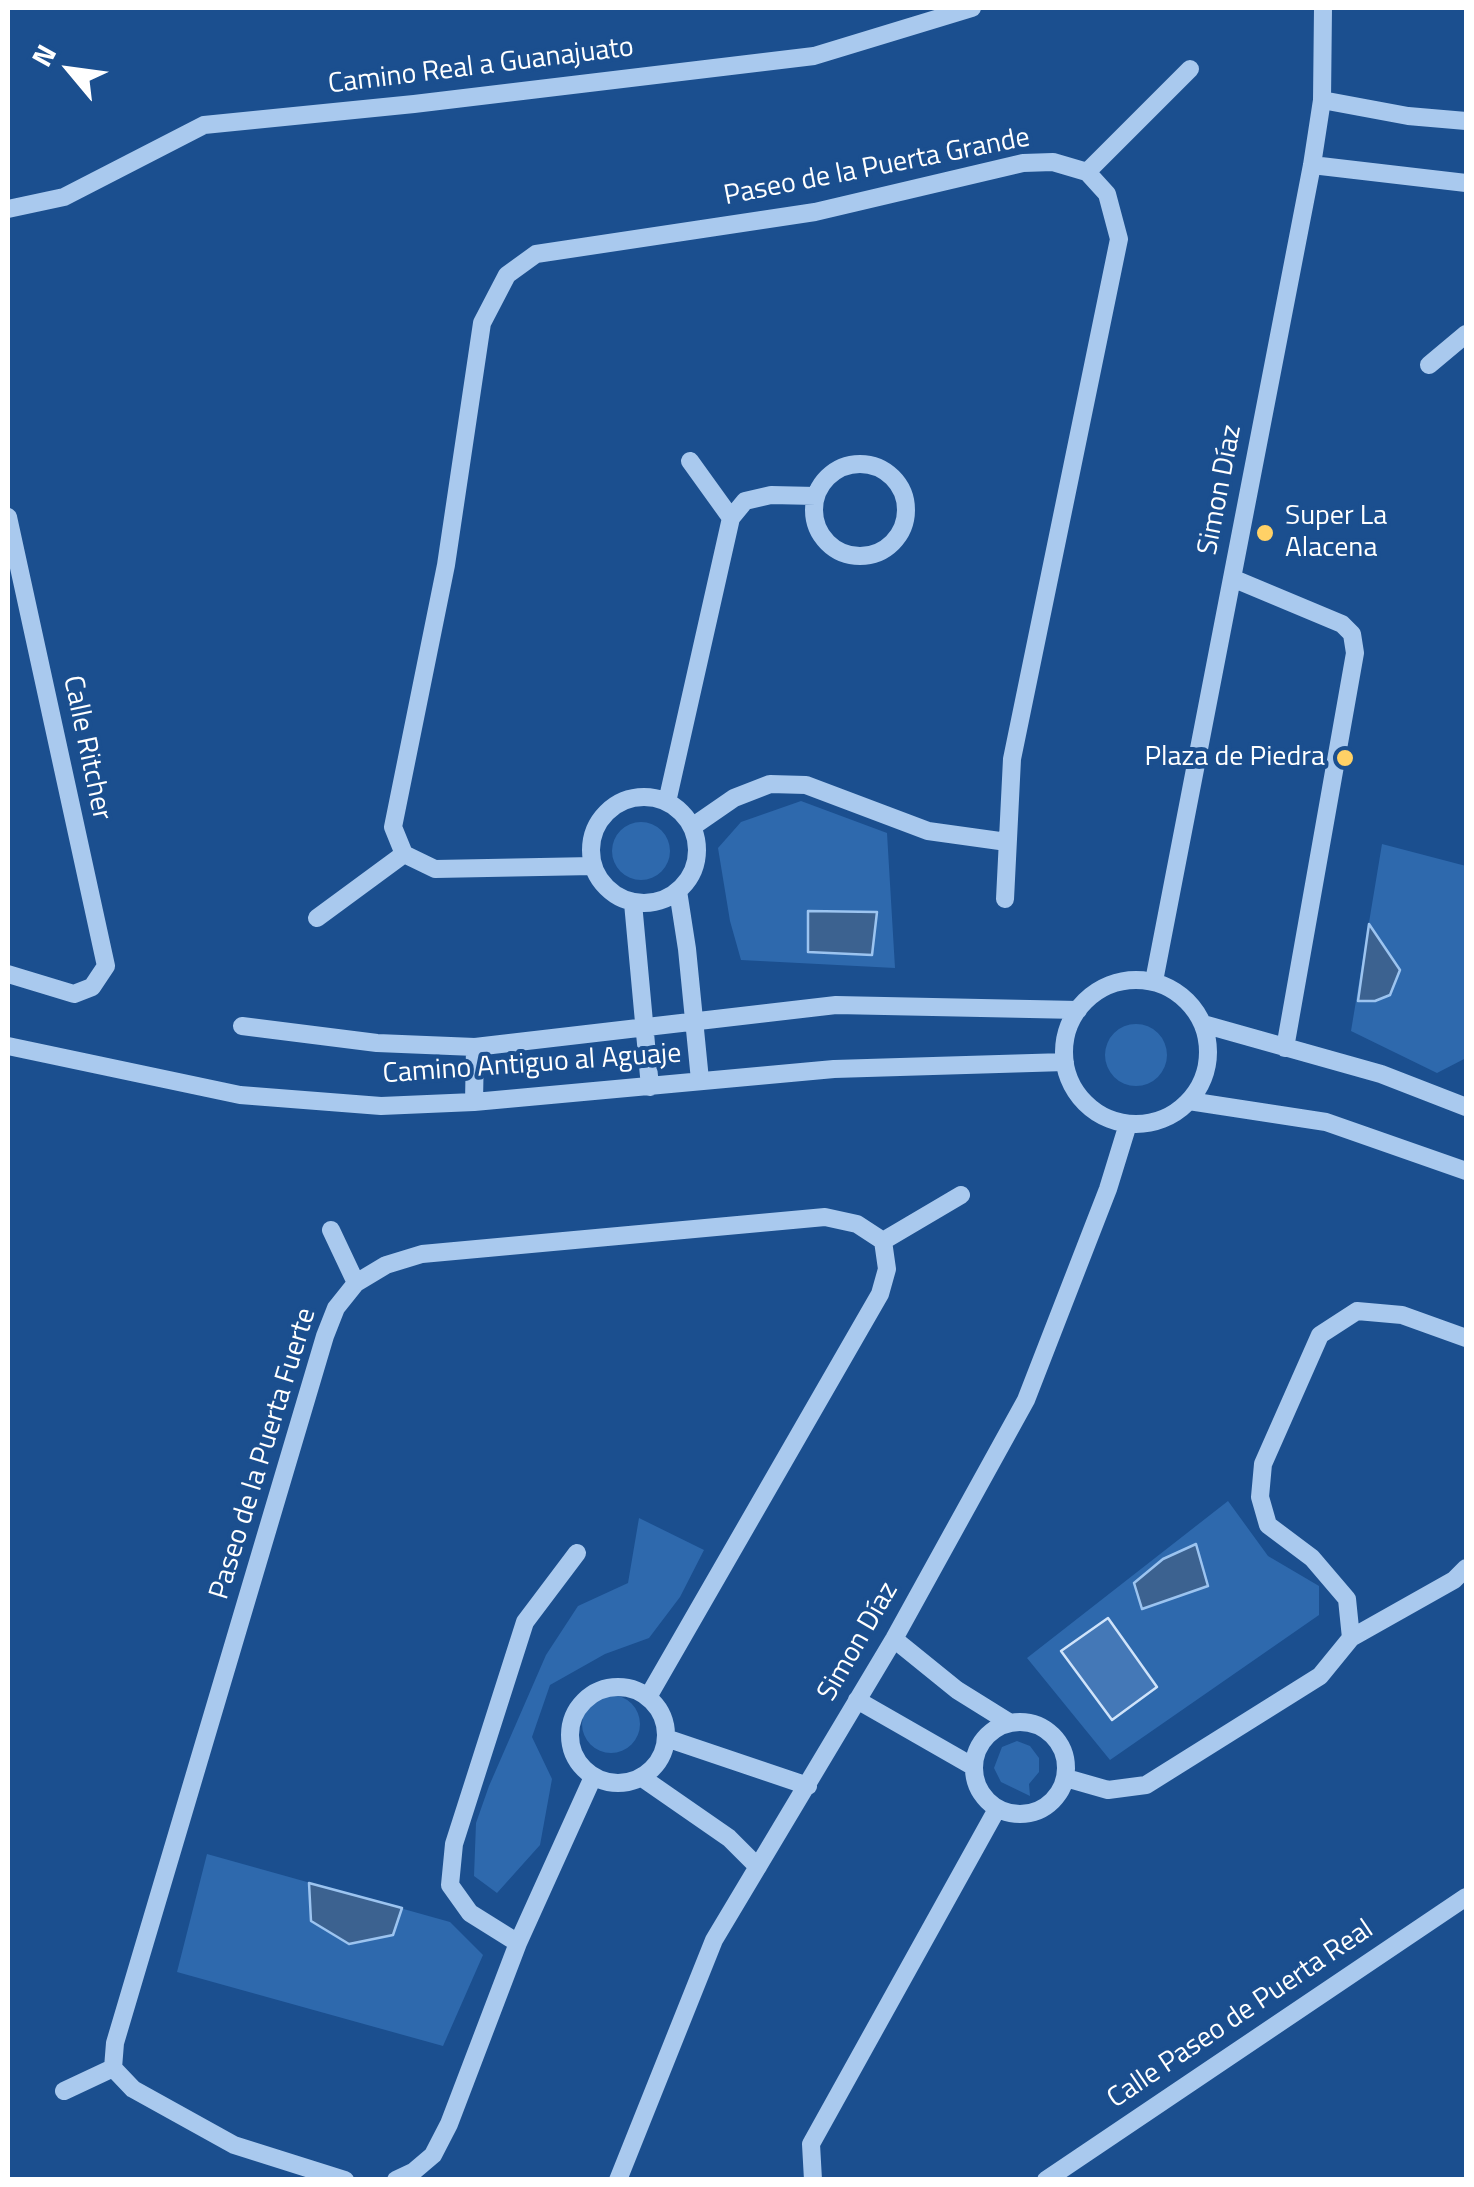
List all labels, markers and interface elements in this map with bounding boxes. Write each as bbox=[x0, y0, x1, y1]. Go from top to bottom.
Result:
north arrow bbox=[20, 20, 120, 120]
street label: Camino Real a Guanajuato bbox=[326, 32, 636, 102]
text: N bbox=[20, 36, 67, 74]
street label: Paseo de la Puerta Grande bbox=[721, 122, 1033, 214]
street label: Simon Díaz bbox=[1192, 422, 1250, 558]
place label: Super La Alacena bbox=[1285, 500, 1387, 566]
marker: Super La Alacena bbox=[1254, 522, 1276, 544]
street label: Calle Ritcher bbox=[54, 673, 118, 823]
place label: Plaza de Piedra bbox=[1144, 741, 1325, 775]
marker: Plaza de Piedra bbox=[1334, 747, 1356, 769]
street label: Camino Antiguo al Aguaje bbox=[382, 1038, 682, 1092]
street label: Paseo de la Puerta Fuerte bbox=[204, 1304, 324, 1604]
street label: Simon Díaz bbox=[812, 1577, 906, 1707]
street label: Calle Paseo de Puerta Real bbox=[1102, 1914, 1380, 2116]

